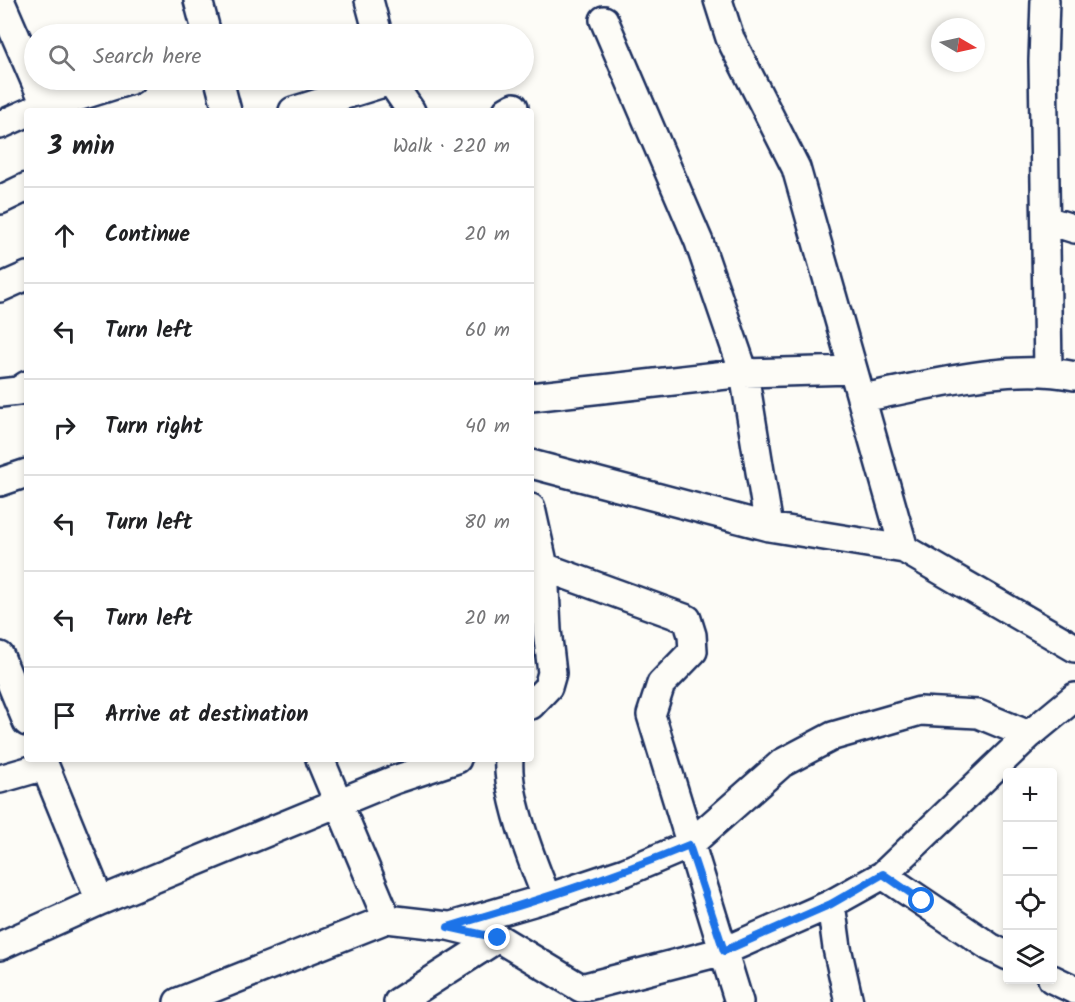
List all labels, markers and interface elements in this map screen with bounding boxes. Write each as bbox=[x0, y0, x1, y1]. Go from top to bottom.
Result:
north arrow bbox=[931, 18, 985, 72]
search box bbox=[24, 24, 534, 90]
text: Search here bbox=[93, 40, 201, 75]
icon: search bbox=[45, 41, 78, 74]
text: 3 min bbox=[48, 126, 115, 168]
text: Walk · 220 m bbox=[393, 131, 510, 163]
text: Continue bbox=[105, 218, 190, 253]
icon: ahead bbox=[48, 219, 81, 252]
text: 20 m bbox=[464, 219, 510, 251]
text: Turn left bbox=[105, 314, 192, 349]
icon: left bbox=[48, 315, 81, 348]
text: 60 m bbox=[465, 315, 510, 347]
text: Turn right bbox=[105, 410, 203, 445]
icon: right bbox=[48, 411, 81, 444]
text: 40 m bbox=[465, 411, 510, 443]
text: Turn left bbox=[105, 506, 192, 541]
icon: left bbox=[48, 507, 81, 540]
text: 80 m bbox=[464, 507, 510, 539]
text: Turn left bbox=[105, 602, 192, 637]
icon: left bbox=[48, 603, 81, 636]
text: 20 m bbox=[464, 603, 510, 635]
text: Arrive at destination bbox=[105, 698, 308, 733]
icon: arrive bbox=[48, 699, 81, 732]
map controls bbox=[1003, 768, 1057, 984]
button: + bbox=[1003, 768, 1057, 822]
button: − bbox=[1003, 822, 1057, 876]
button: locate bbox=[1003, 876, 1057, 930]
route start bbox=[908, 887, 934, 913]
route end bbox=[484, 924, 510, 950]
button: layers bbox=[1003, 930, 1057, 984]

